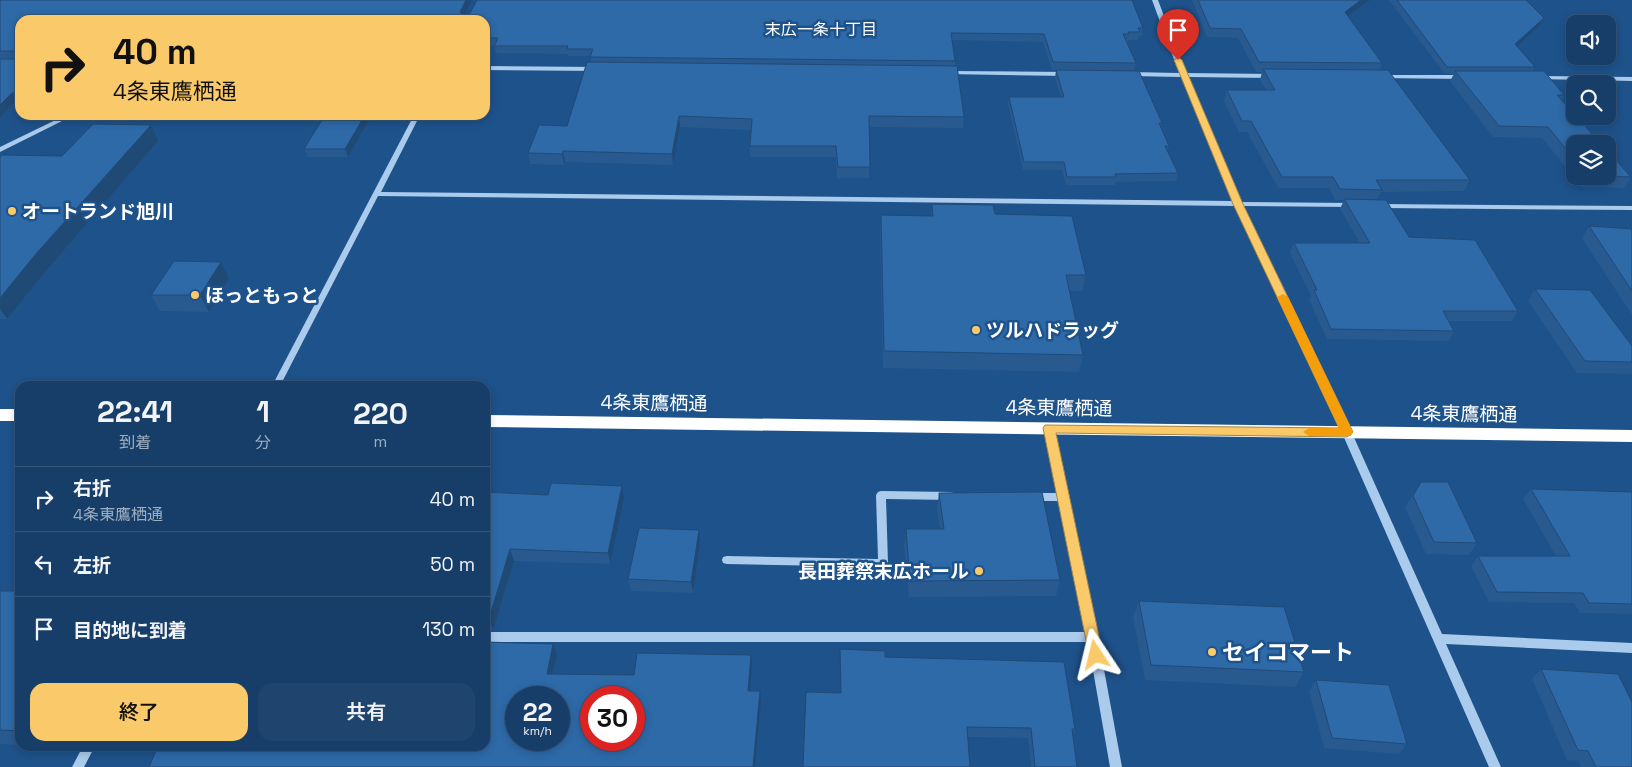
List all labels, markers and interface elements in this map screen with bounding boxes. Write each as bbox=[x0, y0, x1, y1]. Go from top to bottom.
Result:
pin bbox=[1157, 9, 1199, 60]
map controls bbox=[1566, 15, 1616, 185]
button: sound bbox=[1566, 15, 1616, 65]
icon: arrive bbox=[1164, 16, 1192, 44]
district label: 末広一条十丁目 bbox=[765, 19, 877, 40]
text: 40 m bbox=[113, 30, 197, 74]
icon: right bbox=[30, 35, 95, 100]
button: search bbox=[1566, 75, 1616, 125]
text: 4条東鷹栖通 bbox=[113, 77, 237, 105]
button: layers bbox=[1566, 135, 1616, 185]
place label: オートランド旭川 bbox=[22, 199, 174, 224]
marker: オートランド旭川 bbox=[6, 205, 18, 217]
place label: ほっともっと bbox=[205, 283, 319, 308]
marker: ほっともっと bbox=[189, 289, 201, 301]
place label: ツルハドラッグ bbox=[986, 318, 1119, 343]
marker: ツルハドラッグ bbox=[970, 324, 982, 336]
street label: 4条東鷹栖通 bbox=[600, 390, 708, 416]
text: 22:41 bbox=[97, 392, 173, 431]
text: 1 bbox=[256, 392, 270, 431]
text: 220 bbox=[353, 394, 408, 433]
street label: 4条東鷹栖通 bbox=[1005, 395, 1113, 421]
street label: 4条東鷹栖通 bbox=[1410, 401, 1518, 427]
text: m bbox=[374, 431, 387, 452]
text: 到着 bbox=[119, 432, 151, 453]
text: 分 bbox=[255, 432, 271, 453]
text: 右折 bbox=[73, 476, 111, 501]
icon: right bbox=[30, 485, 58, 513]
text: 40 m bbox=[430, 487, 475, 512]
text: 4条東鷹栖通 bbox=[73, 504, 163, 525]
icon: left bbox=[30, 550, 58, 578]
text: 50 m bbox=[430, 552, 475, 577]
text: 左折 bbox=[73, 553, 111, 578]
place label: 長田葬祭末広ホール bbox=[798, 559, 969, 584]
marker: 長田葬祭末広ホール bbox=[973, 565, 985, 577]
icon: arrive bbox=[30, 615, 58, 643]
text: 130 m bbox=[422, 617, 475, 642]
text: 目的地に到着 bbox=[73, 618, 187, 643]
position arrow bbox=[1069, 628, 1121, 680]
place label: セイコマート bbox=[1222, 638, 1354, 666]
marker: セイコマート bbox=[1206, 646, 1218, 658]
button: 終了 bbox=[30, 683, 248, 741]
button: 共有 bbox=[258, 683, 475, 741]
speed limit sign: 30 bbox=[580, 686, 645, 751]
text: 22 bbox=[523, 696, 552, 728]
text: km/h bbox=[523, 723, 552, 739]

